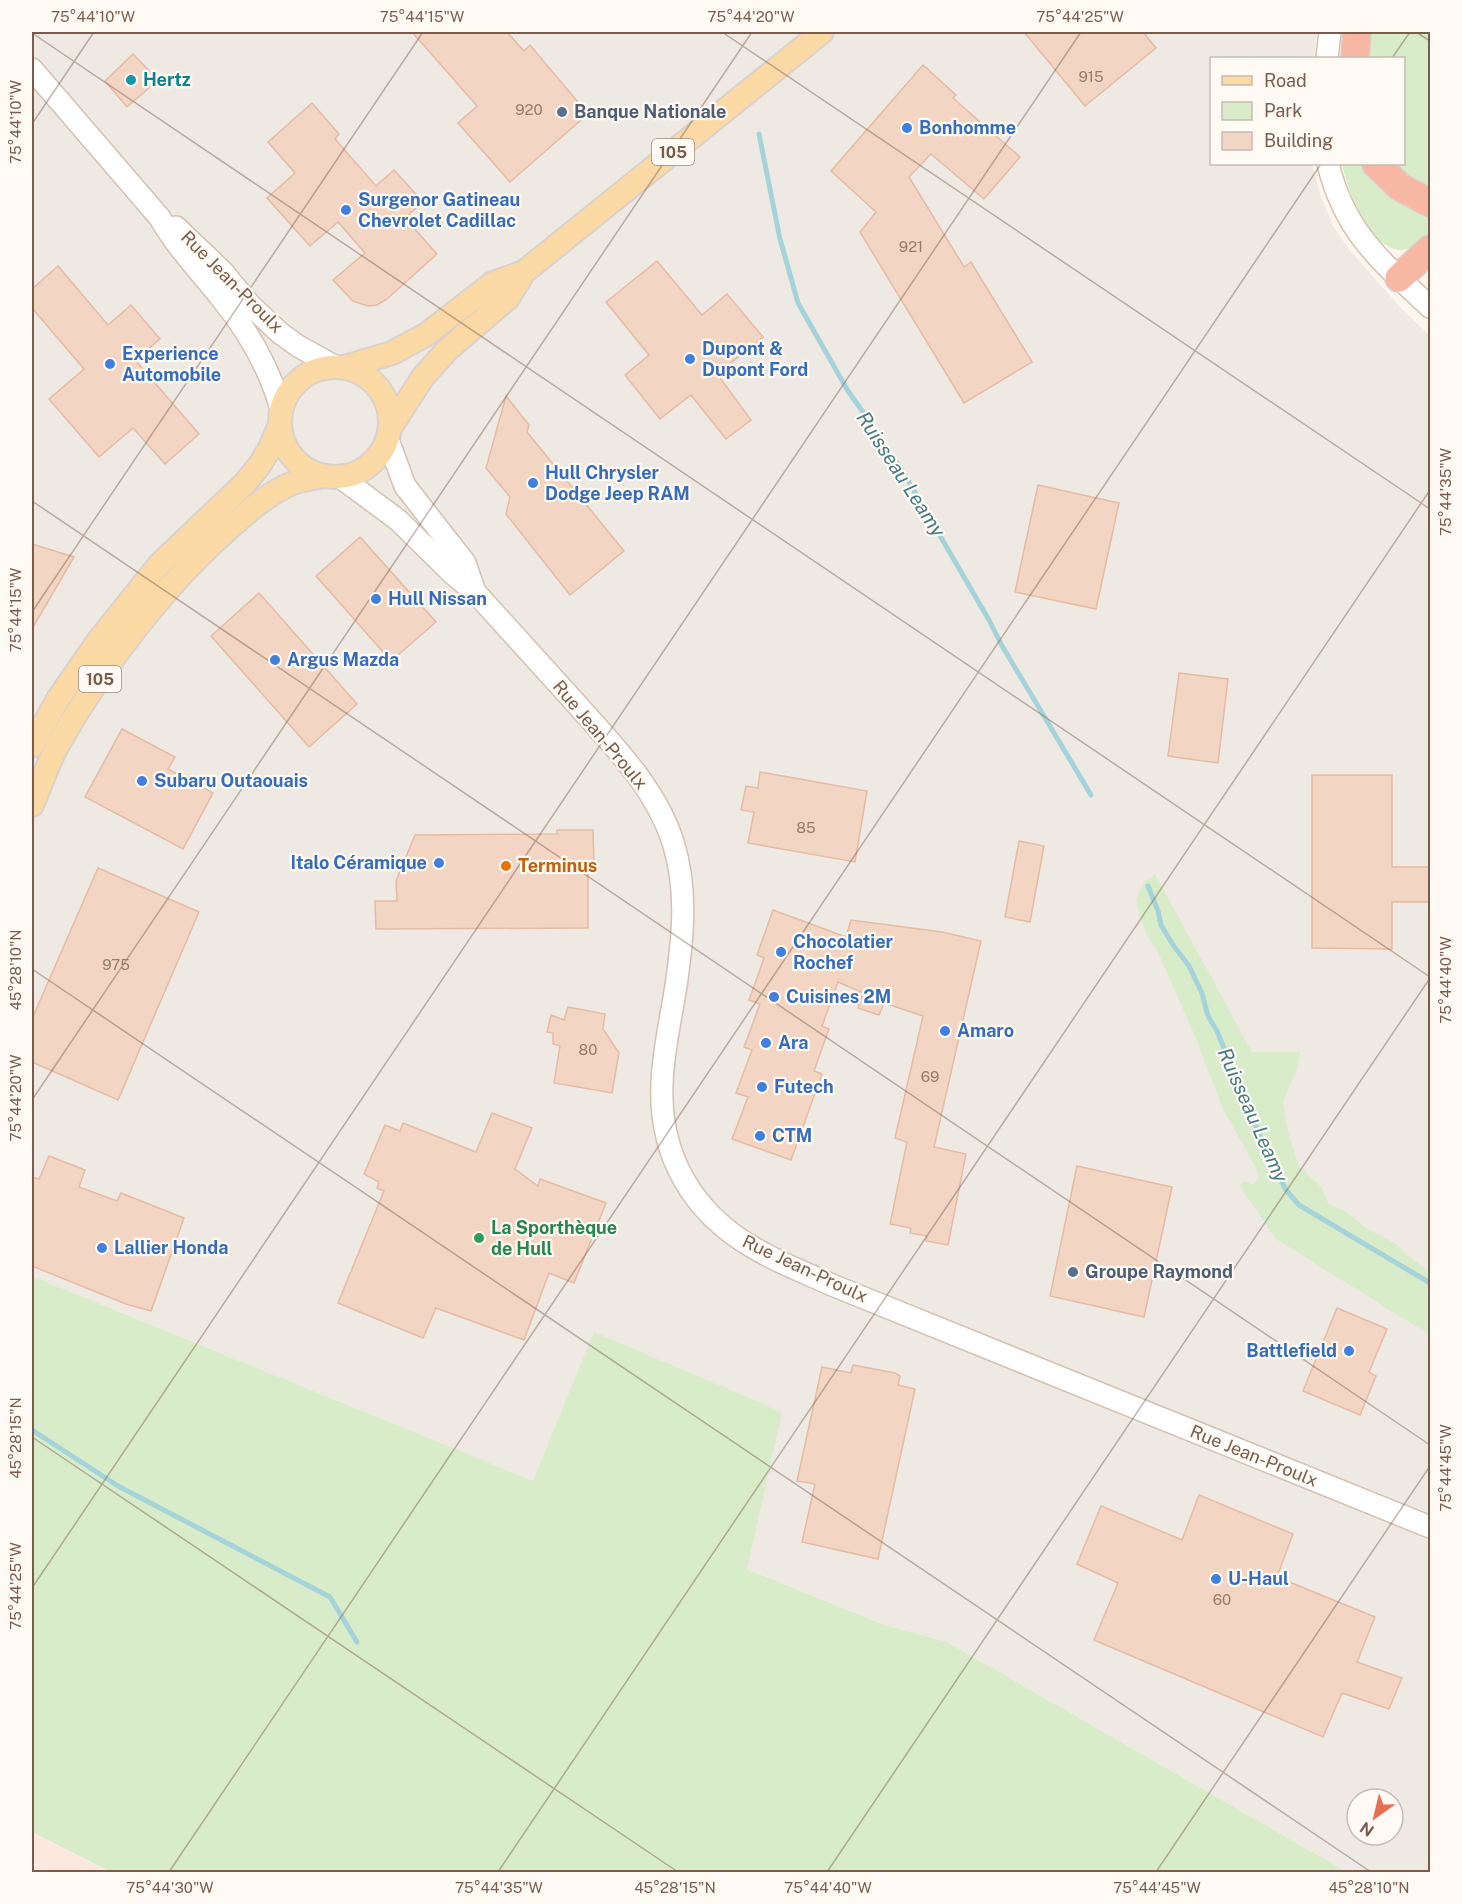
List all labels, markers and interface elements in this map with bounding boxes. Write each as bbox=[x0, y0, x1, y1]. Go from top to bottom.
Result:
text: 75°44'10"W bbox=[51, 8, 135, 25]
text: 75°44'15"W bbox=[380, 8, 464, 25]
text: 75°44'20"W bbox=[708, 8, 794, 25]
text: 75°44'25"W bbox=[1036, 8, 1124, 25]
legend bbox=[1210, 57, 1405, 165]
house number: 915 bbox=[1078, 68, 1104, 85]
place label: Hertz bbox=[143, 69, 191, 90]
text: Road bbox=[1264, 70, 1307, 91]
marker: Hertz bbox=[124, 73, 138, 87]
text: 75°44'10"W bbox=[7, 80, 24, 164]
text: Park bbox=[1264, 100, 1302, 121]
house number: 920 bbox=[515, 101, 543, 118]
place label: Banque Nationale bbox=[574, 101, 726, 122]
marker: Banque Nationale bbox=[555, 105, 569, 119]
place label: Bonhomme bbox=[919, 117, 1016, 138]
marker: Bonhomme bbox=[900, 121, 914, 135]
text: Building bbox=[1264, 130, 1333, 151]
road number: 105 bbox=[652, 139, 694, 165]
place label: Surgenor Gatineau Chevrolet Cadillac bbox=[358, 189, 520, 231]
marker: Surgenor Gatineau Chevrolet Cadillac bbox=[339, 203, 353, 217]
street label: Rue Jean-Proulx bbox=[177, 226, 288, 337]
house number: 921 bbox=[899, 238, 923, 255]
place label: Dupont & Dupont Ford bbox=[702, 338, 808, 380]
place label: Experience Automobile bbox=[122, 343, 221, 385]
marker: Dupont & Dupont Ford bbox=[683, 352, 697, 366]
marker: Experience Automobile bbox=[103, 357, 117, 371]
water label: Ruisseau Leamy bbox=[852, 407, 951, 542]
text: 75°44'35"W bbox=[1437, 448, 1454, 536]
place label: Hull Chrysler Dodge Jeep RAM bbox=[545, 462, 690, 504]
marker: Hull Chrysler Dodge Jeep RAM bbox=[526, 476, 540, 490]
text: 75°44'15"W bbox=[7, 568, 24, 652]
place label: Hull Nissan bbox=[388, 588, 487, 609]
marker: Hull Nissan bbox=[369, 592, 383, 606]
place label: Argus Mazda bbox=[287, 649, 399, 670]
marker: Argus Mazda bbox=[268, 653, 282, 667]
road number: 105 bbox=[79, 666, 121, 692]
street label: Rue Jean-Proulx bbox=[549, 676, 652, 793]
place label: Subaru Outaouais bbox=[154, 770, 308, 791]
marker: Subaru Outaouais bbox=[135, 774, 149, 788]
house number: 85 bbox=[796, 819, 816, 836]
place label: Italo Céramique bbox=[291, 852, 427, 873]
place label: Terminus bbox=[518, 855, 597, 876]
marker: Italo Céramique bbox=[432, 856, 446, 870]
marker: Terminus bbox=[499, 859, 513, 873]
text: 45°28'10"N bbox=[7, 929, 24, 1011]
place label: Chocolatier Rochef bbox=[793, 931, 894, 973]
text: 75°44'40"W bbox=[1437, 936, 1454, 1024]
marker: Chocolatier Rochef bbox=[774, 945, 788, 959]
house number: 975 bbox=[102, 956, 130, 973]
place label: Cuisines 2M bbox=[786, 986, 891, 1007]
marker: Cuisines 2M bbox=[767, 990, 781, 1004]
place label: Amaro bbox=[957, 1020, 1014, 1041]
marker: Amaro bbox=[938, 1024, 952, 1038]
place label: Ara bbox=[778, 1032, 809, 1053]
marker: Ara bbox=[759, 1036, 773, 1050]
house number: 80 bbox=[579, 1041, 597, 1058]
water label: Ruisseau Leamy bbox=[1213, 1044, 1294, 1187]
text: 75°44'20"W bbox=[7, 1055, 24, 1141]
house number: 69 bbox=[921, 1068, 939, 1085]
place label: Futech bbox=[774, 1076, 834, 1097]
marker: Futech bbox=[755, 1080, 769, 1094]
place label: CTM bbox=[772, 1125, 812, 1146]
marker: CTM bbox=[753, 1129, 767, 1143]
place label: La Sporthèque de Hull bbox=[491, 1217, 617, 1259]
street label: Rue Jean-Proulx bbox=[739, 1230, 871, 1307]
marker: La Sporthèque de Hull bbox=[472, 1231, 486, 1245]
place label: Lallier Honda bbox=[114, 1237, 228, 1258]
marker: Lallier Honda bbox=[95, 1241, 109, 1255]
place label: Groupe Raymond bbox=[1085, 1261, 1233, 1282]
marker: Groupe Raymond bbox=[1066, 1265, 1080, 1279]
place label: Battlefield bbox=[1246, 1340, 1337, 1361]
marker: Battlefield bbox=[1342, 1344, 1356, 1358]
text: 45°28'15"N bbox=[7, 1397, 24, 1479]
street label: Rue Jean-Proulx bbox=[1187, 1420, 1321, 1491]
text: 75°44'45"W bbox=[1437, 1424, 1454, 1512]
text: 75°44'25"W bbox=[7, 1542, 24, 1630]
place label: U-Haul bbox=[1228, 1568, 1289, 1589]
marker: U-Haul bbox=[1209, 1572, 1223, 1586]
house number: 60 bbox=[1213, 1591, 1231, 1608]
north arrow bbox=[1345, 1787, 1405, 1847]
text: N bbox=[1356, 1818, 1377, 1840]
text: 75°44'30"W bbox=[126, 1879, 214, 1896]
text: 75°44'35"W bbox=[455, 1879, 543, 1896]
text: 45°28'15"N bbox=[634, 1879, 716, 1896]
text: 75°44'40"W bbox=[784, 1879, 872, 1896]
text: 75°44'45"W bbox=[1113, 1879, 1201, 1896]
text: 45°28'10"N bbox=[1328, 1879, 1410, 1896]

